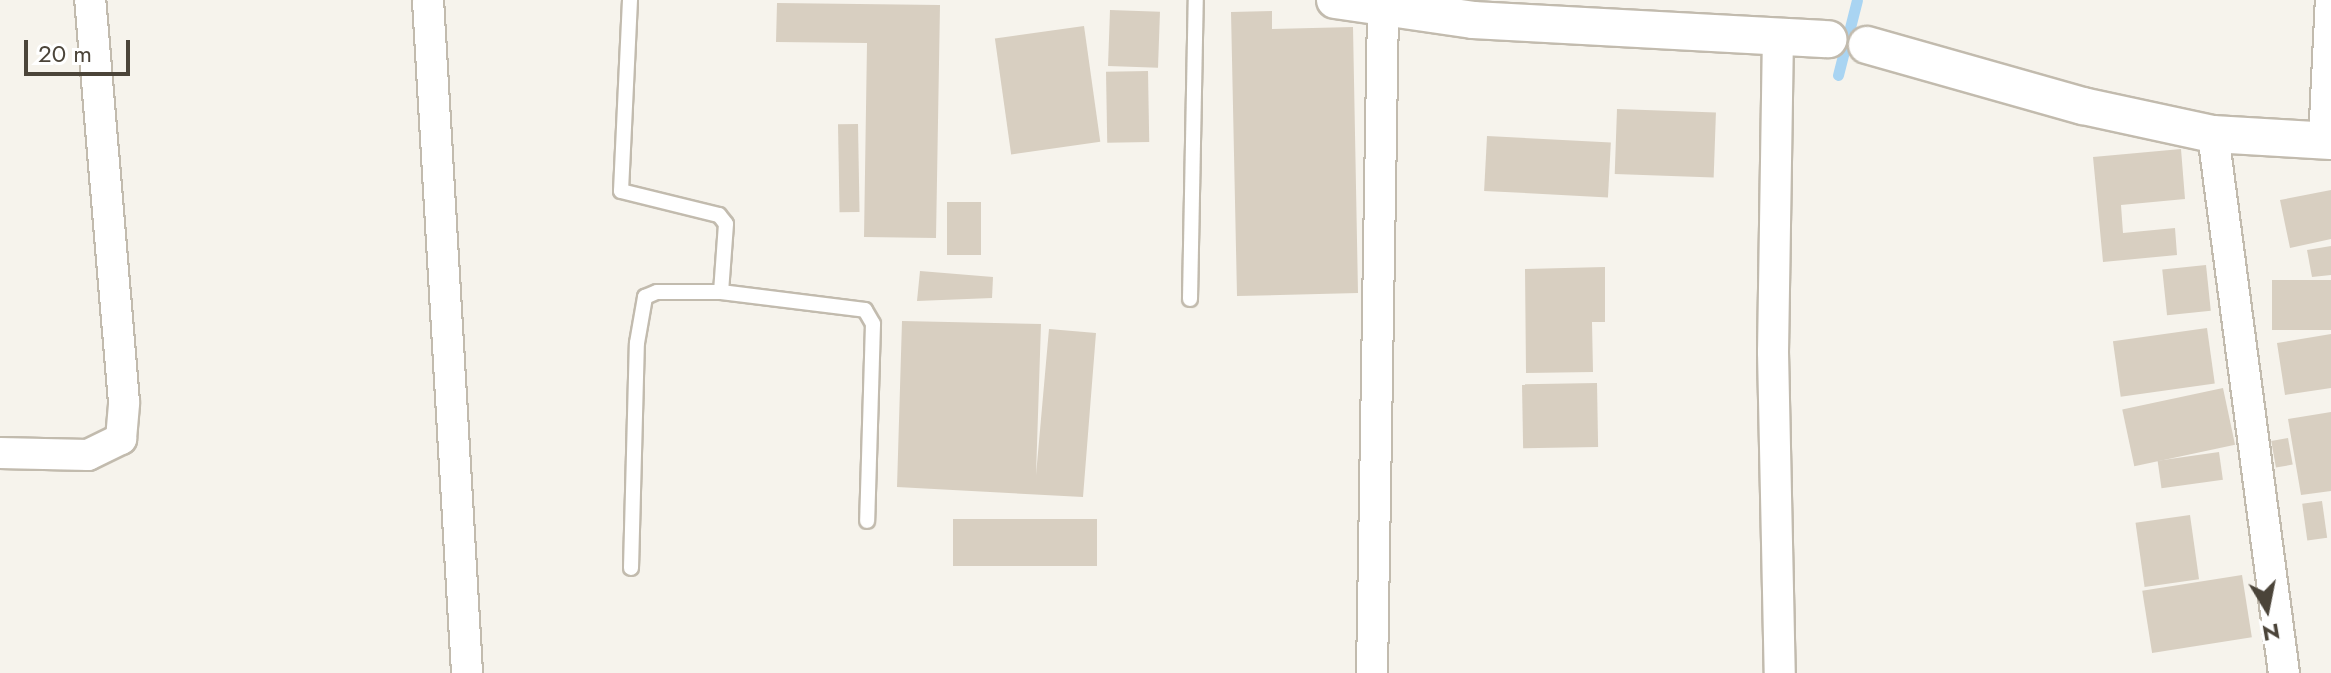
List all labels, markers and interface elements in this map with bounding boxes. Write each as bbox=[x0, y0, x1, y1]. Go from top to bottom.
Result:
scale bar bbox=[28, 24, 134, 74]
text: 20 m bbox=[38, 36, 92, 71]
north arrow bbox=[2227, 569, 2307, 649]
text: N bbox=[2260, 615, 2283, 650]

